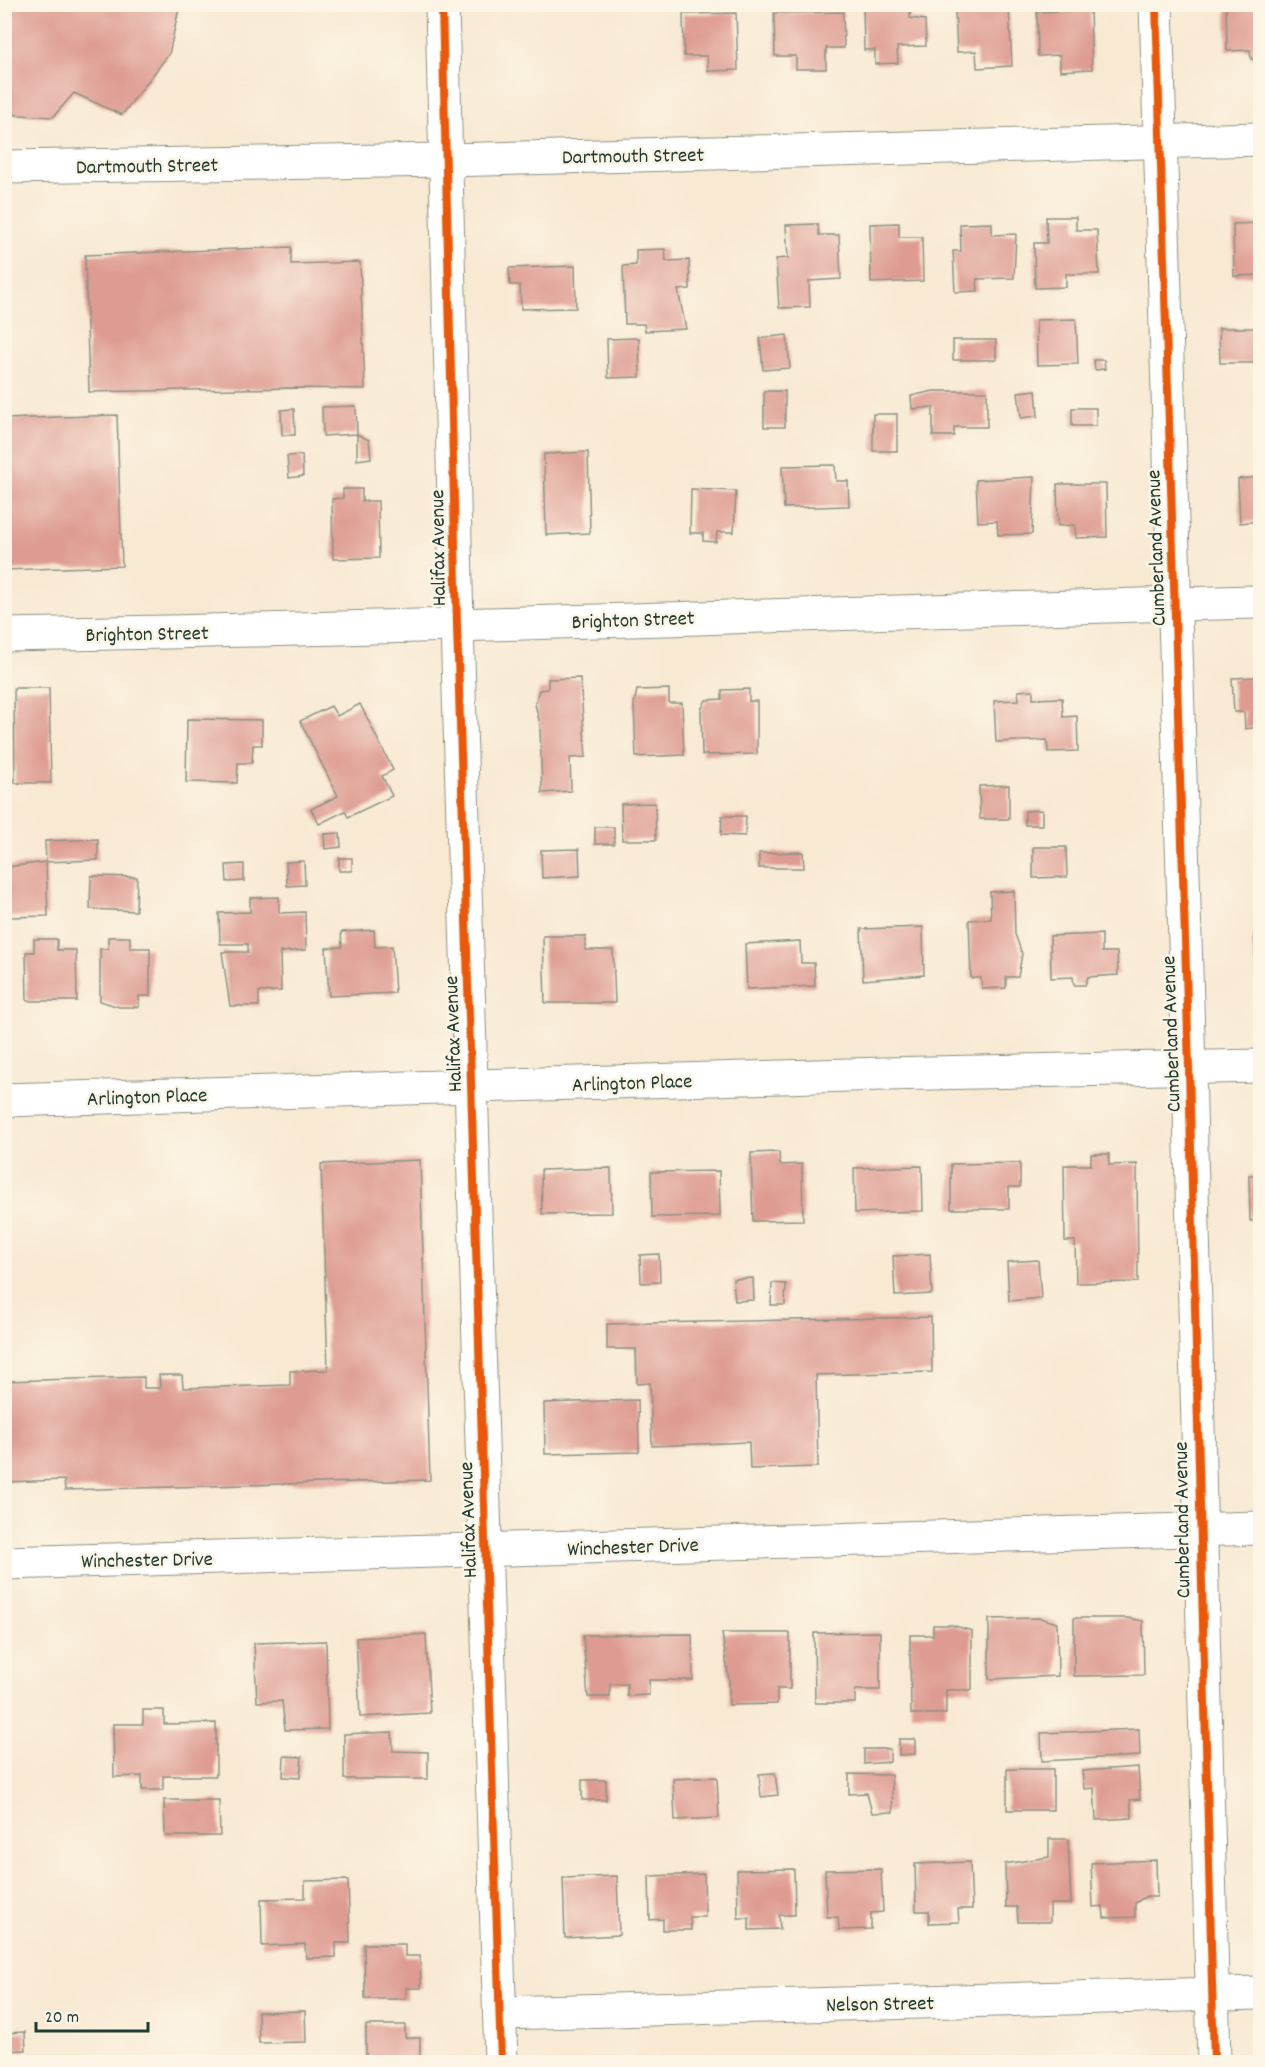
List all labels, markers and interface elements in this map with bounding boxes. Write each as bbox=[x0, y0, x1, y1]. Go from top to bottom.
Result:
street label: Dartmouth Street bbox=[562, 142, 705, 174]
street label: Dartmouth Street bbox=[76, 152, 219, 184]
street label: Cumberland Avenue bbox=[1140, 469, 1176, 627]
street label: Halifax Avenue bbox=[424, 489, 456, 607]
street label: Brighton Street bbox=[571, 605, 695, 639]
street label: Brighton Street bbox=[85, 620, 209, 652]
street label: Cumberland Avenue bbox=[1155, 955, 1191, 1113]
street label: Halifax Avenue bbox=[438, 975, 472, 1093]
street label: Arlington Place bbox=[571, 1068, 693, 1102]
street label: Arlington Place bbox=[86, 1082, 208, 1116]
street label: Cumberland Avenue bbox=[1168, 1441, 1200, 1599]
street label: Halifax Avenue bbox=[453, 1461, 487, 1579]
street label: Winchester Drive bbox=[567, 1532, 699, 1566]
street label: Winchester Drive bbox=[81, 1546, 213, 1578]
street label: Nelson Street bbox=[826, 1990, 935, 2022]
scale bar bbox=[36, 1995, 148, 2033]
text: 20 m bbox=[45, 2006, 79, 2031]

